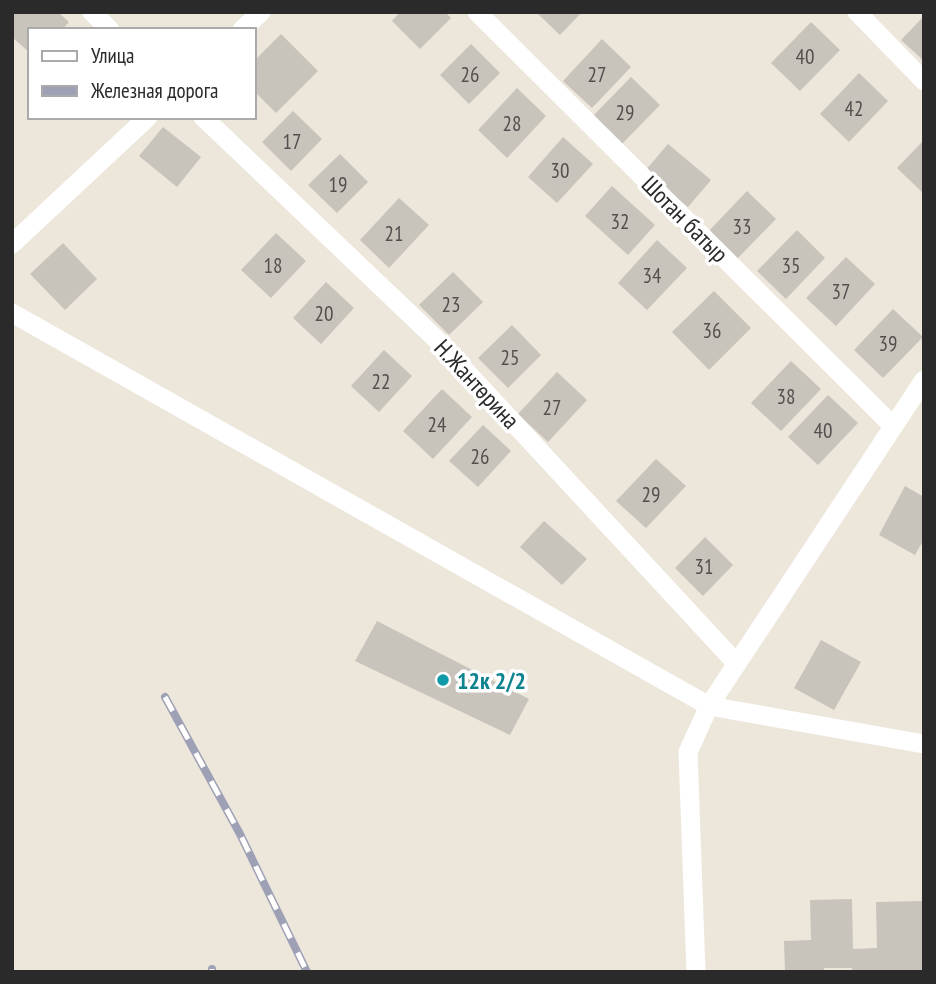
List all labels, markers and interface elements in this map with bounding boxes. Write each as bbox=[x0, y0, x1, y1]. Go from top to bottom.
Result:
legend bbox=[28, 28, 256, 119]
text: Улица bbox=[91, 42, 134, 69]
house number: 40 bbox=[796, 43, 814, 70]
house number: 26 bbox=[461, 61, 479, 88]
house number: 27 bbox=[588, 61, 606, 88]
text: Железная дорога bbox=[90, 77, 218, 104]
house number: 42 bbox=[845, 95, 863, 122]
house number: 29 bbox=[616, 99, 634, 126]
house number: 28 bbox=[503, 110, 521, 137]
house number: 17 bbox=[283, 128, 301, 155]
house number: 30 bbox=[551, 157, 569, 184]
street label: Шотан батыр bbox=[635, 169, 735, 269]
house number: 19 bbox=[329, 171, 347, 198]
house number: 32 bbox=[611, 208, 629, 235]
house number: 33 bbox=[733, 213, 751, 240]
house number: 21 bbox=[385, 220, 403, 247]
house number: 18 bbox=[264, 252, 282, 279]
house number: 35 bbox=[782, 252, 800, 279]
house number: 34 bbox=[643, 262, 662, 289]
house number: 37 bbox=[832, 278, 850, 305]
house number: 23 bbox=[442, 291, 460, 318]
house number: 20 bbox=[315, 300, 333, 327]
house number: 36 bbox=[703, 317, 721, 344]
house number: 39 bbox=[879, 330, 897, 357]
street label: Н.Жантөрина bbox=[428, 333, 526, 435]
house number: 25 bbox=[501, 344, 519, 371]
house number: 22 bbox=[372, 368, 390, 395]
house number: 38 bbox=[777, 383, 795, 410]
house number: 27 bbox=[543, 394, 561, 421]
house number: 24 bbox=[428, 411, 447, 438]
house number: 40 bbox=[814, 417, 832, 444]
house number: 26 bbox=[471, 443, 489, 470]
house number: 29 bbox=[642, 481, 660, 508]
house number: 31 bbox=[695, 553, 713, 580]
place label: 12к 2/2 bbox=[457, 665, 526, 696]
marker: 12к 2/2 bbox=[435, 672, 451, 688]

